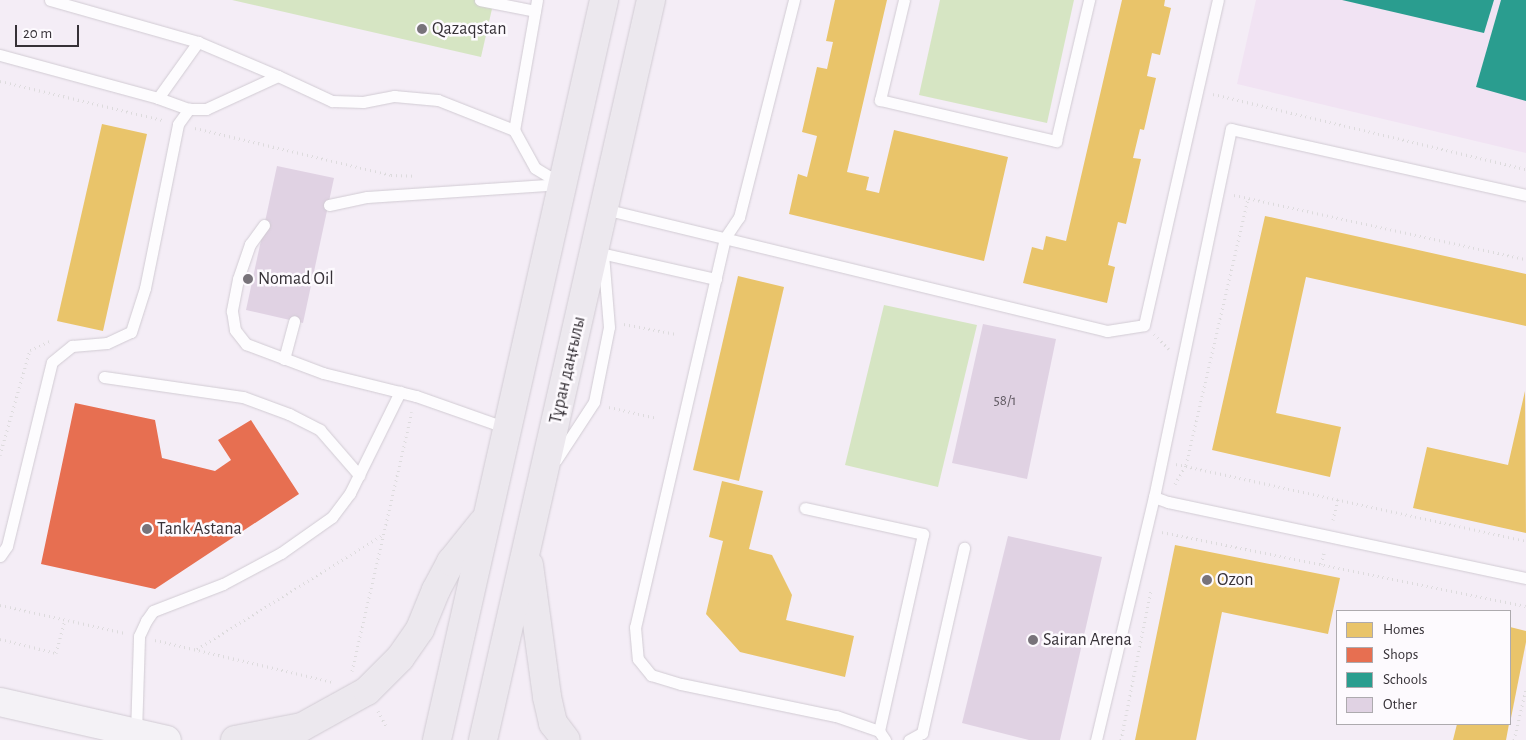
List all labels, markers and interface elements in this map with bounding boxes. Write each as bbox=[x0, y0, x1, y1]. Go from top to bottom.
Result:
scale bar bbox=[18, 15, 81, 47]
place label: Qazaqstan bbox=[432, 18, 507, 40]
marker: Qazaqstan bbox=[416, 23, 428, 35]
text: 20 m bbox=[23, 26, 52, 41]
place label: Nomad Oil bbox=[258, 268, 334, 290]
marker: Nomad Oil bbox=[242, 273, 254, 285]
street label: Тұран даңғылы bbox=[545, 314, 591, 426]
house number: 58/1 bbox=[994, 392, 1016, 410]
place label: Tank Astana bbox=[157, 518, 242, 540]
marker: Tank Astana bbox=[141, 523, 153, 535]
place label: Ozon bbox=[1217, 569, 1254, 591]
marker: Ozon bbox=[1201, 574, 1213, 586]
legend bbox=[1336, 610, 1511, 725]
text: Homes bbox=[1383, 622, 1425, 637]
place label: Sairan Arena bbox=[1043, 629, 1132, 651]
marker: Sairan Arena bbox=[1027, 634, 1039, 646]
text: Shops bbox=[1383, 647, 1418, 662]
text: Schools bbox=[1383, 672, 1427, 687]
text: Other bbox=[1383, 697, 1417, 712]

